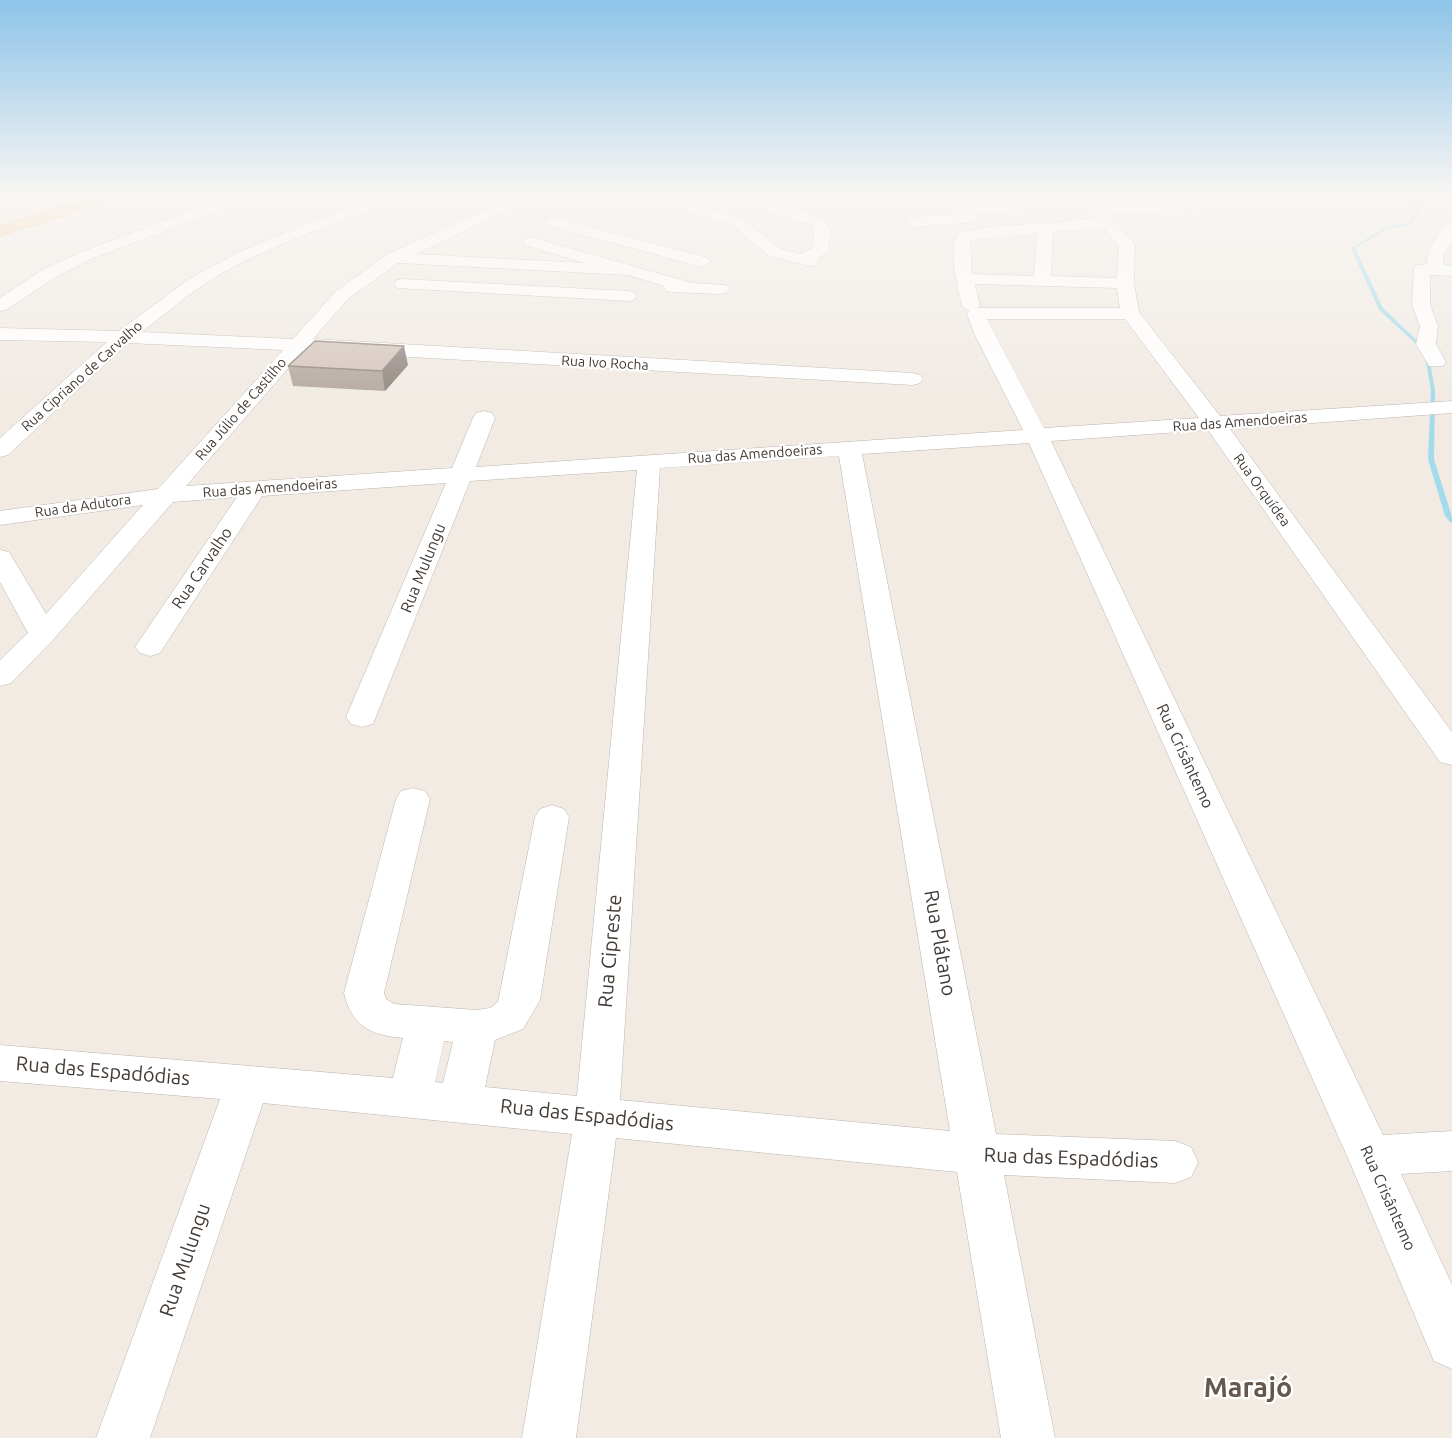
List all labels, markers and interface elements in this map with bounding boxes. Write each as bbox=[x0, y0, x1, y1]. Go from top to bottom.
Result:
street label: Rua Cipriano de Carvalho bbox=[18, 317, 146, 435]
street label: Rua Ivo Rocha bbox=[561, 352, 649, 374]
street label: Rua Júlio de Castilho bbox=[192, 354, 290, 464]
street label: Rua das Amendoeiras bbox=[1172, 409, 1308, 435]
street label: Rua das Amendoeiras bbox=[687, 441, 823, 467]
street label: Rua Orquídea bbox=[1230, 450, 1294, 530]
street label: Rua das Amendoeiras bbox=[202, 475, 338, 501]
street label: Rua da Adutora bbox=[34, 491, 132, 521]
street label: Rua Mulungu bbox=[396, 520, 450, 616]
street label: Rua Carvalho bbox=[168, 524, 236, 612]
street label: Rua Crisântemo bbox=[1152, 701, 1218, 811]
street label: Rua Plátano bbox=[919, 888, 961, 998]
street label: Rua Cipreste bbox=[593, 893, 627, 1009]
street label: Rua das Espadódias bbox=[15, 1051, 191, 1091]
street label: Rua das Espadódias bbox=[499, 1094, 675, 1136]
street label: Rua Crisântemo bbox=[1356, 1142, 1420, 1254]
street label: Rua das Espadódias bbox=[983, 1143, 1159, 1173]
street label: Rua Mulungu bbox=[154, 1200, 216, 1320]
district label: Marajó bbox=[1204, 1372, 1292, 1404]

